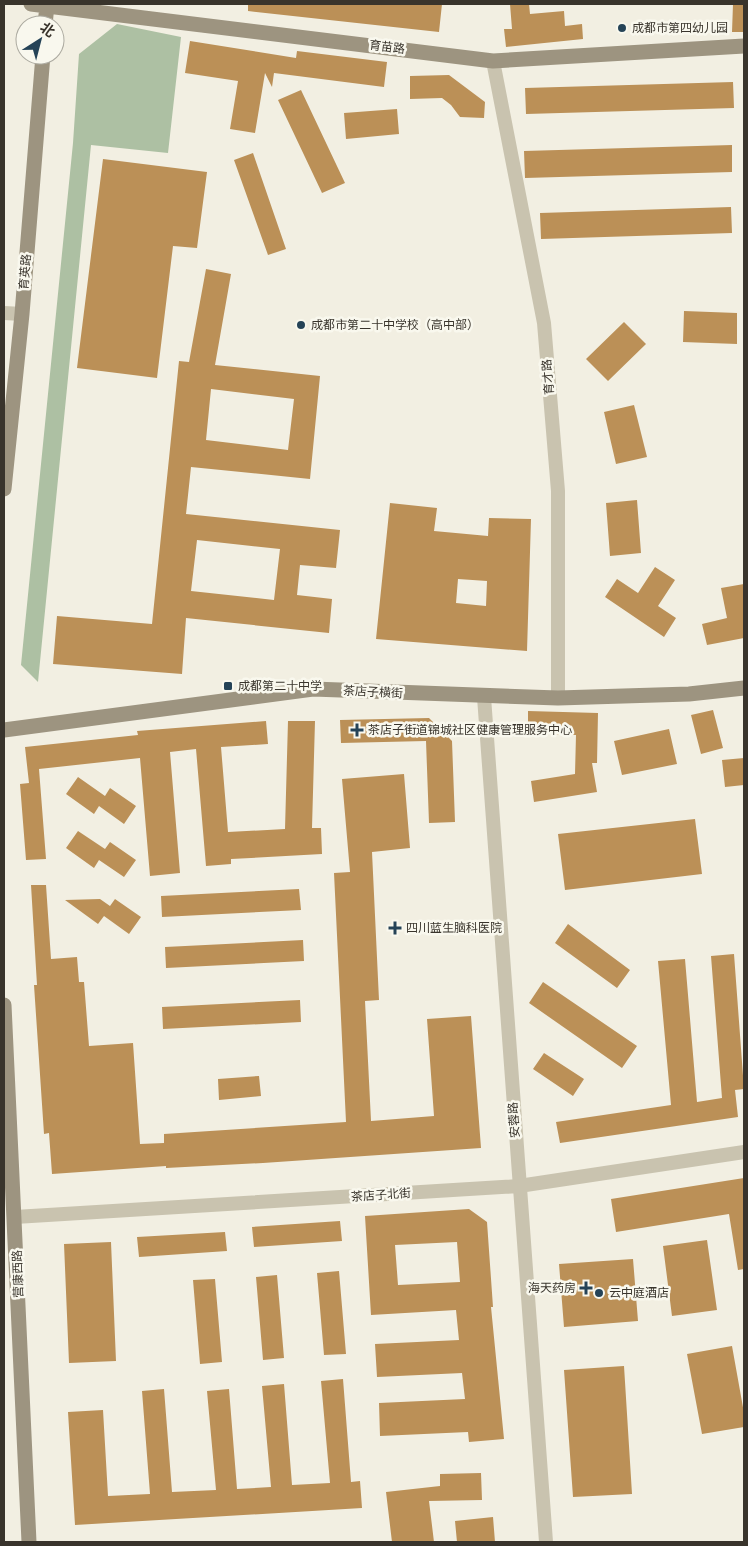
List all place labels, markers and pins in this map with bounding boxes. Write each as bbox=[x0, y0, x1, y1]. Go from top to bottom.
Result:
place label: 成都市第四幼儿园 bbox=[632, 21, 728, 35]
marker: 成都市第四幼儿园 bbox=[616, 22, 628, 34]
place label: 成都市第二十中学校（高中部） bbox=[311, 318, 479, 332]
marker: 成都市第二十中学校（高中部） bbox=[295, 319, 307, 331]
place label: 成都第二十中学 bbox=[238, 679, 322, 693]
marker: 成都第二十中学 bbox=[222, 680, 234, 692]
marker: 茶店子街道锦城社区健康管理服务中心 bbox=[350, 723, 364, 737]
place label: 茶店子街道锦城社区健康管理服务中心 bbox=[368, 723, 572, 737]
marker: 四川蓝生脑科医院 bbox=[388, 921, 402, 935]
place label: 四川蓝生脑科医院 bbox=[406, 921, 502, 935]
place label: 海天药房 bbox=[528, 1281, 576, 1295]
marker: 海天药房 bbox=[580, 1282, 592, 1294]
place label: 云中庭酒店 bbox=[609, 1286, 669, 1300]
marker: 云中庭酒店 bbox=[593, 1287, 605, 1299]

